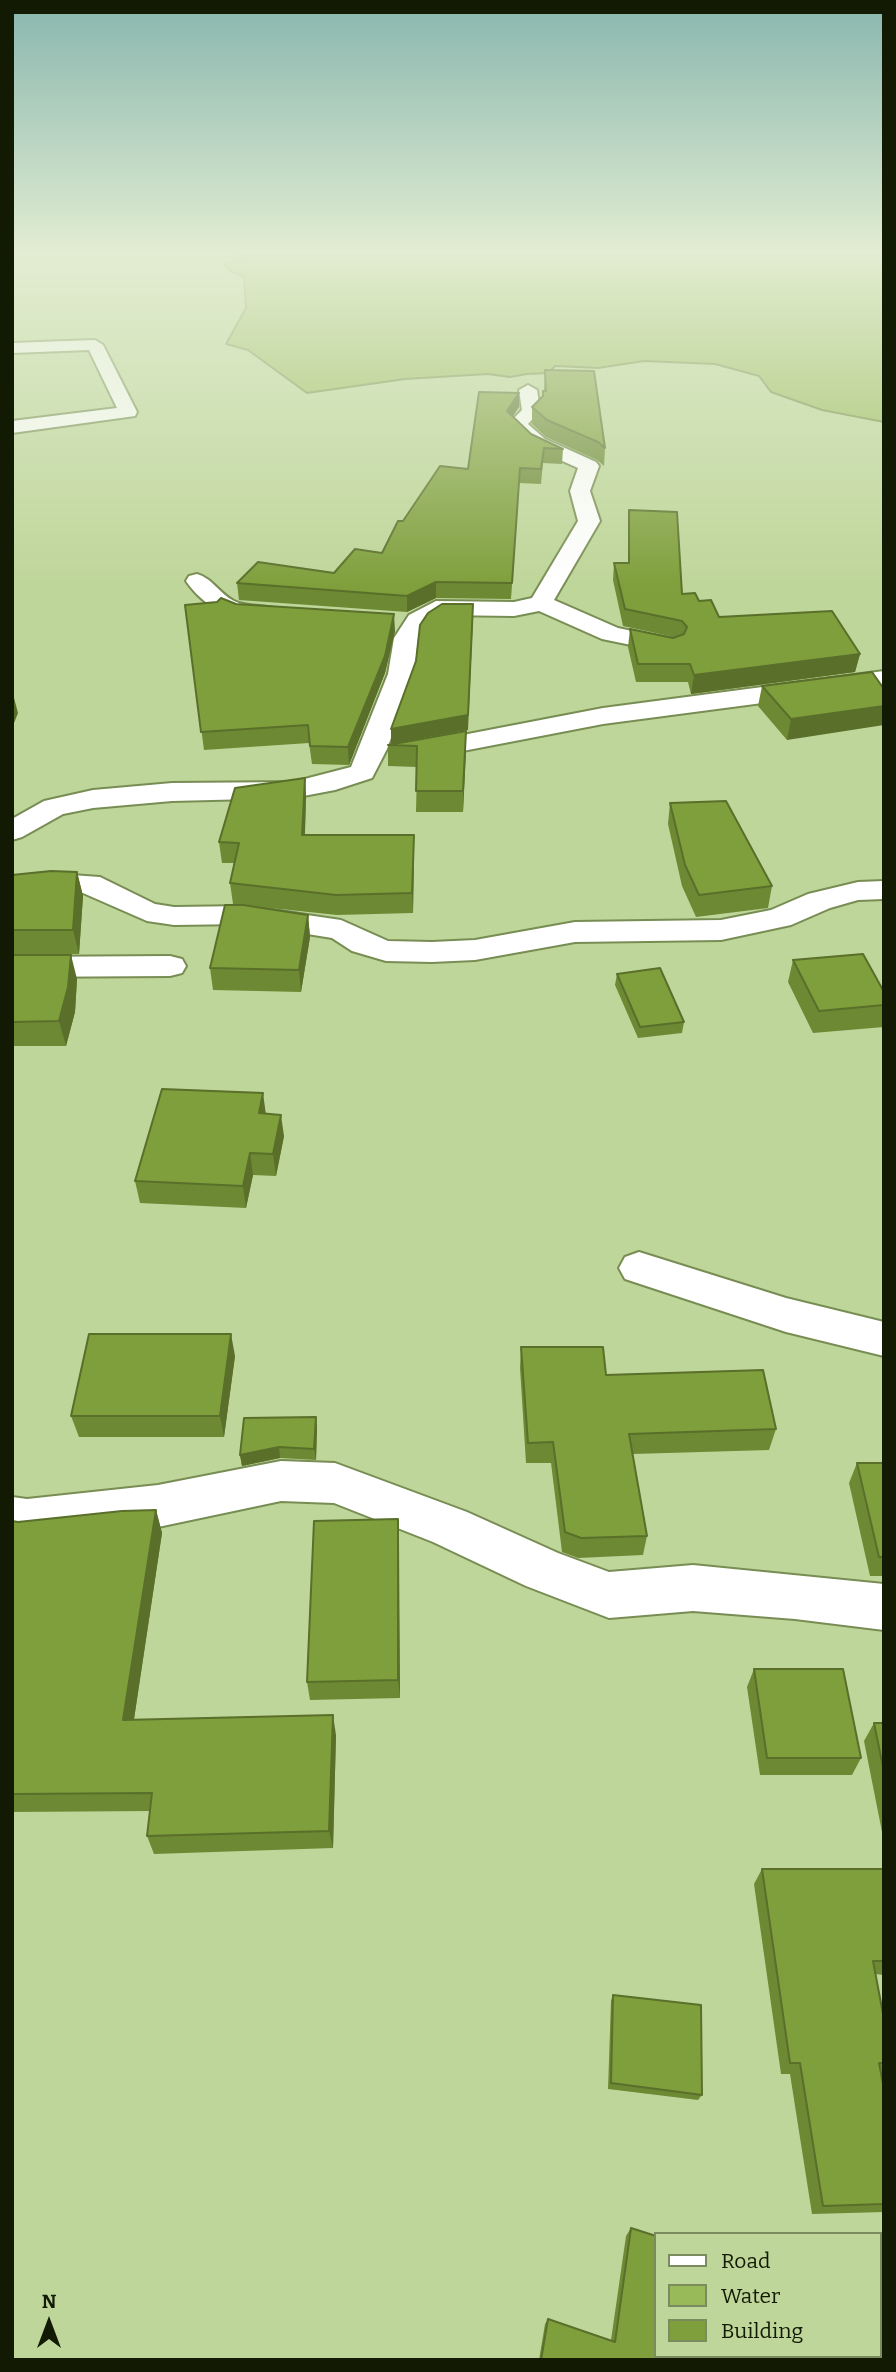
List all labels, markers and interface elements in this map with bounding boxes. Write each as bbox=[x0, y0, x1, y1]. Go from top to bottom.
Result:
legend bbox=[654, 2232, 882, 2358]
text: Road bbox=[721, 2248, 770, 2274]
text: Water bbox=[721, 2283, 780, 2309]
north arrow bbox=[14, 2288, 84, 2358]
text: N bbox=[42, 2290, 56, 2313]
text: Building bbox=[721, 2318, 803, 2344]

